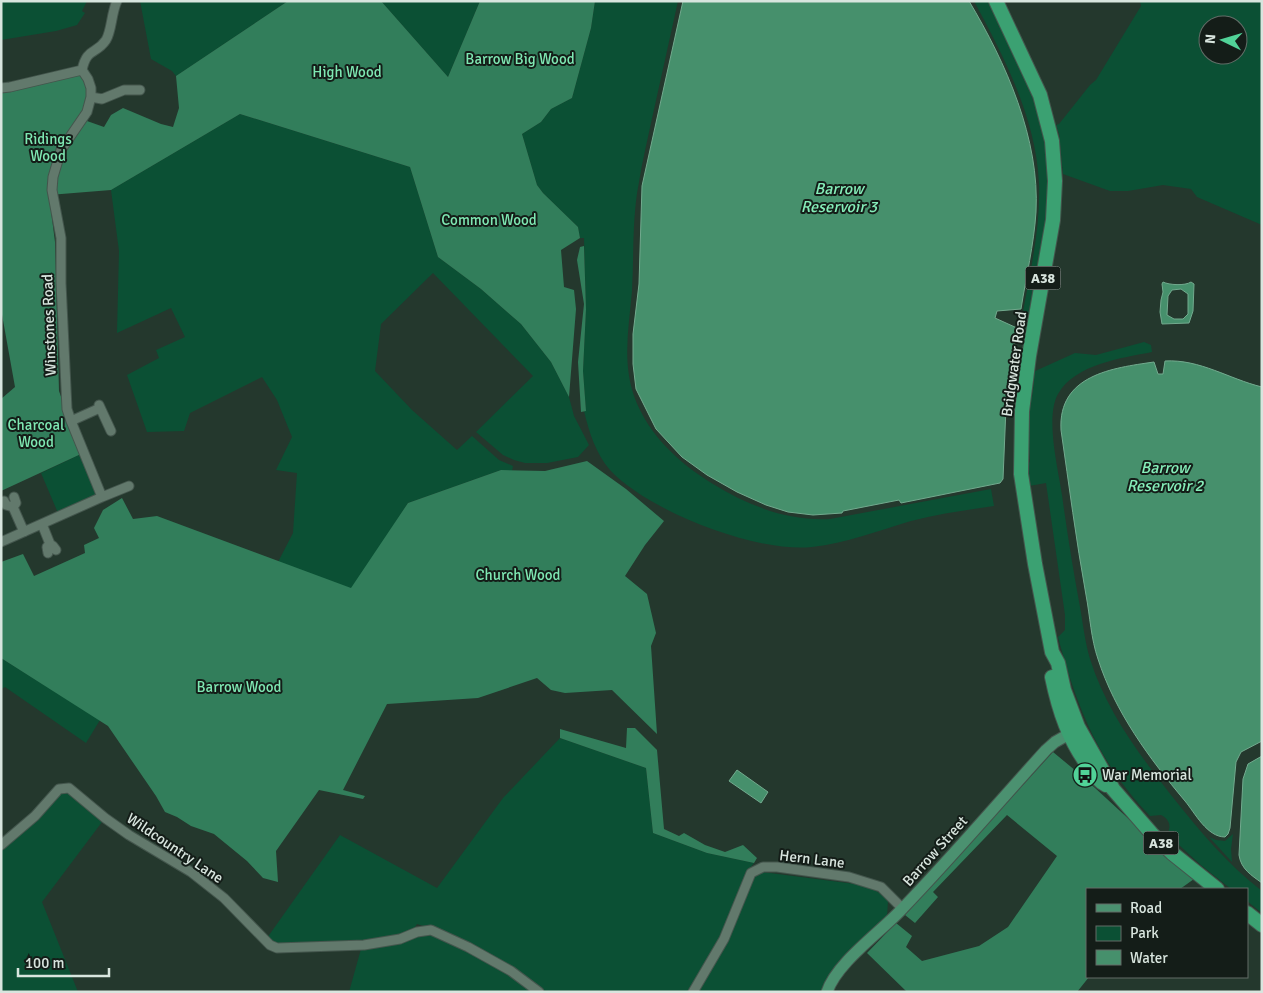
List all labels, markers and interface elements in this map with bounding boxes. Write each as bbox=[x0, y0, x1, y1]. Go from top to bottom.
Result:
north arrow bbox=[1198, 15, 1248, 65]
text: N bbox=[1202, 33, 1219, 45]
park label: Barrow Big Wood bbox=[465, 50, 575, 68]
park label: High Wood bbox=[312, 63, 382, 81]
park label: Ridings Wood bbox=[24, 130, 72, 165]
water label: Barrow Reservoir 3 bbox=[801, 179, 879, 217]
park label: Common Wood bbox=[441, 211, 537, 229]
road number: A38 bbox=[1026, 266, 1060, 290]
street label: Winstones Road bbox=[38, 274, 60, 376]
street label: Bridgwater Road bbox=[998, 310, 1030, 418]
park label: Charcoal Wood bbox=[8, 416, 64, 451]
water label: Barrow Reservoir 2 bbox=[1127, 458, 1205, 496]
park label: Church Wood bbox=[476, 566, 560, 584]
park label: Barrow Wood bbox=[197, 678, 282, 696]
bus stop icon: War Memorial bbox=[1072, 762, 1098, 788]
place label: War Memorial bbox=[1102, 766, 1192, 784]
street label: Wildcountry Lane bbox=[123, 809, 227, 887]
street label: Barrow Street bbox=[899, 812, 971, 890]
road number: A38 bbox=[1144, 831, 1178, 854]
street label: Hern Lane bbox=[778, 846, 846, 872]
legend bbox=[1086, 888, 1248, 978]
text: Road bbox=[1130, 899, 1162, 917]
text: Park bbox=[1130, 924, 1159, 942]
scale bar bbox=[18, 946, 109, 978]
text: Water bbox=[1130, 949, 1168, 967]
text: 100 m bbox=[25, 954, 65, 972]

